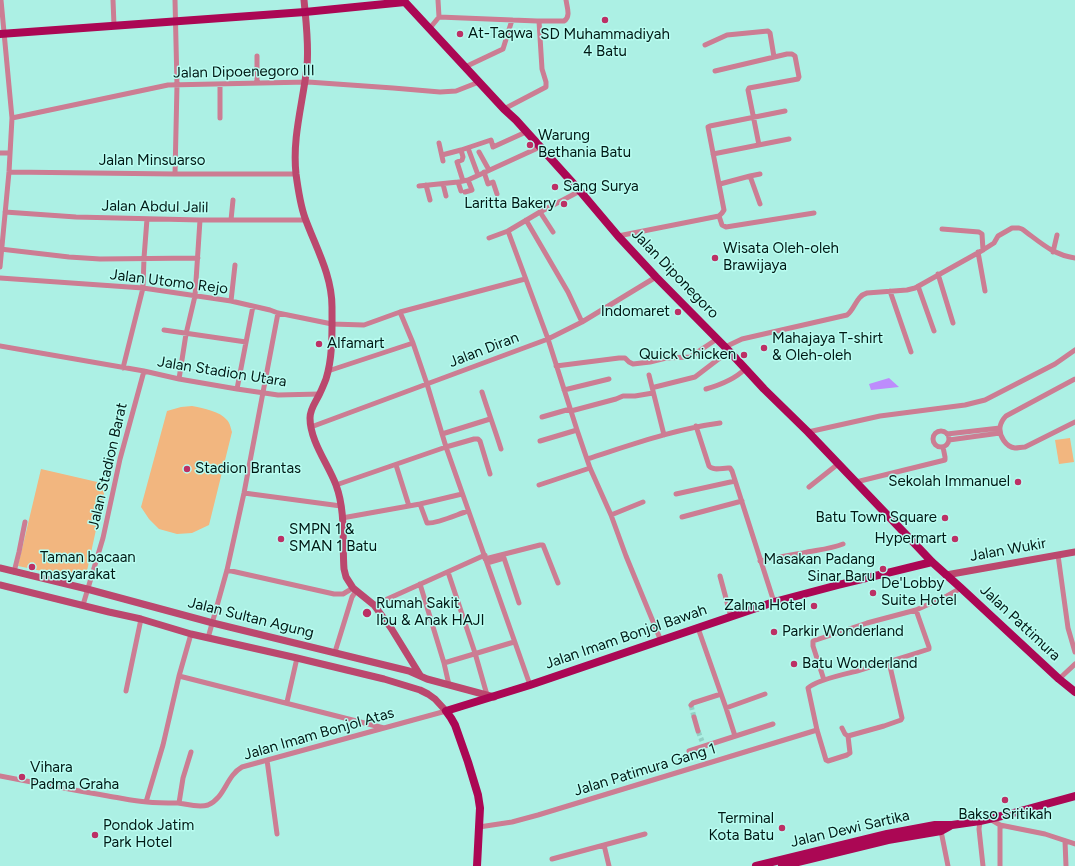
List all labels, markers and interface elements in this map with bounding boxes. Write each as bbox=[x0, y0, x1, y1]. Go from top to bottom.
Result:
marker: SD Muhammadiyah 4 Batu bbox=[600, 15, 610, 25]
place label: At-Taqwa bbox=[468, 25, 533, 43]
place label: SD Muhammadiyah 4 Batu bbox=[540, 26, 670, 61]
marker: At-Taqwa bbox=[455, 29, 465, 39]
street label: Jalan Dipoenegoro III bbox=[173, 62, 315, 82]
place label: Warung Bethania Batu bbox=[538, 127, 631, 162]
marker: Warung Bethania Batu bbox=[525, 140, 535, 150]
street label: Jalan Minsuarso bbox=[99, 152, 205, 170]
place label: Sang Surya bbox=[563, 178, 639, 196]
marker: Sang Surya bbox=[550, 182, 560, 192]
place label: Laritta Bakery bbox=[464, 195, 556, 213]
street label: Jalan Abdul Jalil bbox=[101, 197, 209, 217]
marker: Laritta Bakery bbox=[559, 199, 569, 209]
street label: Jalan Diponegoro bbox=[628, 225, 722, 323]
place label: Wisata Oleh-oleh Brawijaya bbox=[723, 240, 839, 275]
marker: Wisata Oleh-oleh Brawijaya bbox=[710, 253, 720, 263]
street label: Jalan Utomo Rejo bbox=[109, 266, 229, 298]
place label: Indomaret bbox=[601, 303, 670, 321]
marker: Indomaret bbox=[673, 307, 683, 317]
street label: Jalan Diran bbox=[447, 328, 521, 372]
place label: Mahajaya T-shirt & Oleh-oleh bbox=[772, 330, 883, 365]
place label: Alfamart bbox=[327, 335, 385, 353]
marker: Alfamart bbox=[314, 339, 324, 349]
marker: Mahajaya T-shirt & Oleh-oleh bbox=[759, 343, 769, 353]
place label: Quick Chicken bbox=[639, 346, 736, 364]
marker: Quick Chicken bbox=[739, 350, 749, 360]
street label: Jalan Stadion Utara bbox=[156, 353, 288, 391]
street label: Jalan Stadion Barat bbox=[85, 401, 131, 531]
place label: Stadion Brantas bbox=[195, 460, 301, 478]
marker: Stadion Brantas bbox=[182, 464, 192, 474]
place label: Sekolah Immanuel bbox=[888, 473, 1010, 491]
marker: Sekolah Immanuel bbox=[1013, 477, 1023, 487]
place label: Batu Town Square bbox=[816, 509, 937, 527]
marker: Batu Town Square bbox=[940, 513, 950, 523]
place label: SMPN 1 & SMAN 1 Batu bbox=[289, 521, 377, 556]
place label: Hypermart bbox=[875, 530, 947, 548]
marker: SMPN 1 & SMAN 1 Batu bbox=[276, 534, 286, 544]
marker: Hypermart bbox=[950, 534, 960, 544]
street label: Jalan Wukir bbox=[969, 534, 1047, 566]
place label: Taman bacaan masyarakat bbox=[40, 549, 136, 584]
place label: Masakan Padang Sinar Baru bbox=[763, 551, 875, 586]
marker: Taman bacaan masyarakat bbox=[27, 562, 37, 572]
marker: Masakan Padang Sinar Baru bbox=[878, 564, 888, 574]
place label: De'Lobby Suite Hotel bbox=[881, 575, 957, 610]
street label: Jalan Pattimura bbox=[976, 581, 1064, 665]
marker: De'Lobby Suite Hotel bbox=[868, 588, 878, 598]
street label: Jalan Sultan Agung bbox=[186, 594, 316, 642]
place label: Rumah Sakit Ibu & Anak HAJI bbox=[376, 595, 485, 630]
place label: Zalma Hotel bbox=[724, 597, 806, 615]
street label: Jalan Imam Bonjol Bawah bbox=[543, 601, 709, 673]
marker: Zalma Hotel bbox=[809, 601, 819, 611]
marker: Rumah Sakit Ibu & Anak HAJI bbox=[361, 607, 373, 619]
place label: Parkir Wonderland bbox=[782, 623, 904, 641]
marker: Parkir Wonderland bbox=[769, 627, 779, 637]
place label: Batu Wonderland bbox=[802, 655, 918, 673]
marker: Batu Wonderland bbox=[789, 659, 799, 669]
street label: Jalan Imam Bonjol Atas bbox=[242, 704, 396, 764]
street label: Jalan Patimura Gang 1 bbox=[572, 740, 718, 800]
place label: Vihara Padma Graha bbox=[30, 759, 119, 794]
marker: Vihara Padma Graha bbox=[17, 772, 27, 782]
marker: Bakso Sritikah bbox=[1000, 795, 1010, 805]
place label: Bakso Sritikah bbox=[958, 806, 1052, 824]
street label: Jalan Dewi Sartika bbox=[789, 807, 911, 851]
place label: Terminal Kota Batu bbox=[708, 810, 774, 845]
place label: Pondok Jatim Park Hotel bbox=[103, 817, 194, 852]
marker: Terminal Kota Batu bbox=[777, 823, 787, 833]
marker: Pondok Jatim Park Hotel bbox=[90, 830, 100, 840]

